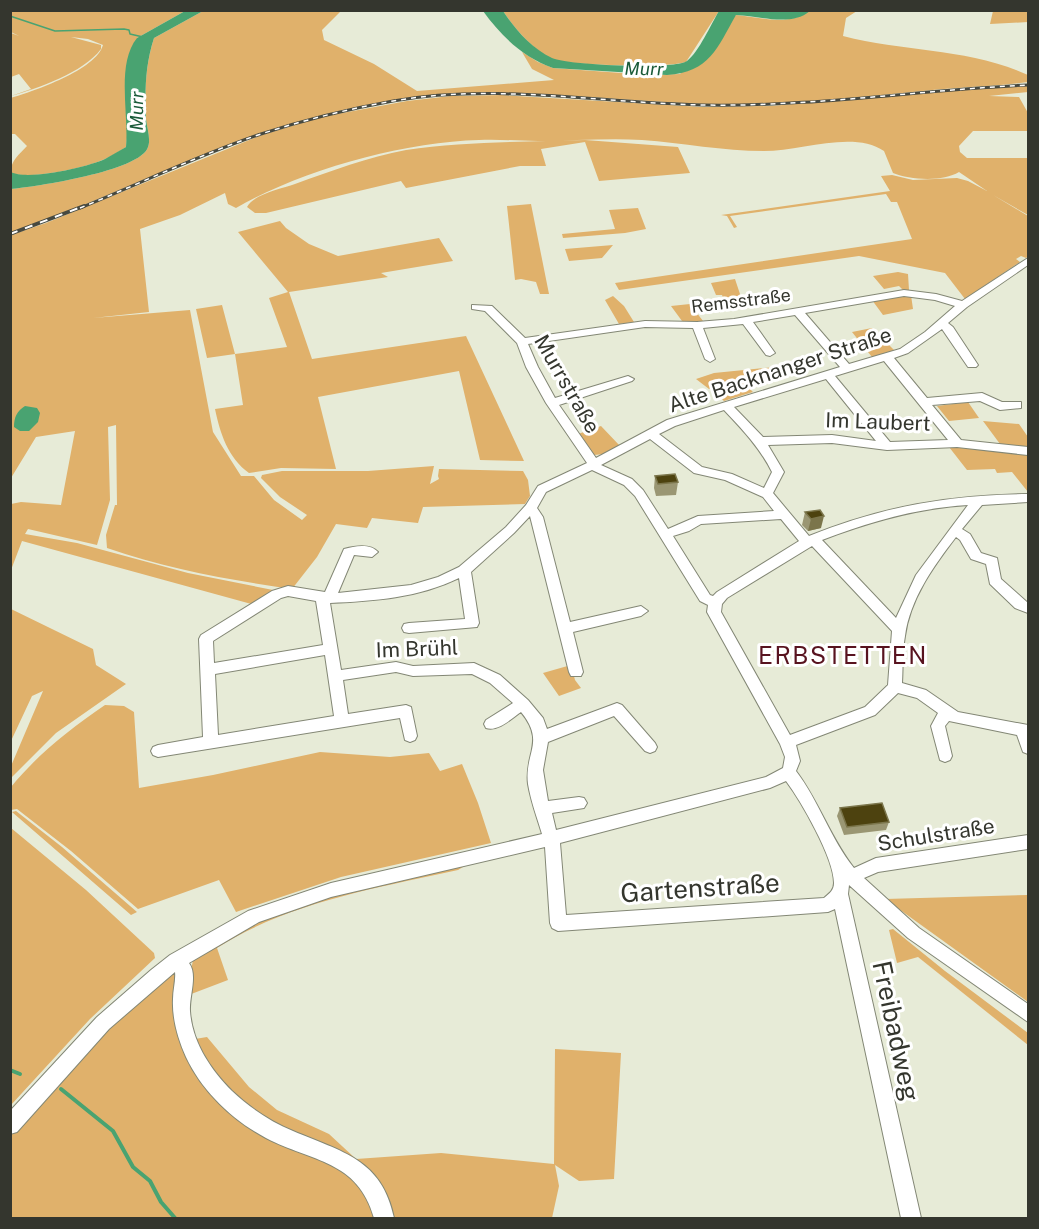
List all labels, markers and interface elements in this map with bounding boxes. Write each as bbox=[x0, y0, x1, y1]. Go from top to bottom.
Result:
water label: Murr bbox=[624, 58, 664, 79]
water label: Murr bbox=[126, 91, 147, 131]
street label: Remsstraße bbox=[690, 284, 792, 317]
street label: Alte Backnanger Straße bbox=[665, 322, 895, 417]
street label: Murrstraße bbox=[529, 330, 606, 437]
street label: Im Laubert bbox=[825, 407, 931, 436]
street label: Im Brühl bbox=[375, 635, 459, 662]
district label: ERBSTETTEN bbox=[758, 641, 928, 669]
street label: Schulstraße bbox=[876, 813, 996, 856]
street label: Gartenstraße bbox=[619, 866, 781, 909]
street label: Freibadweg bbox=[866, 958, 926, 1104]

